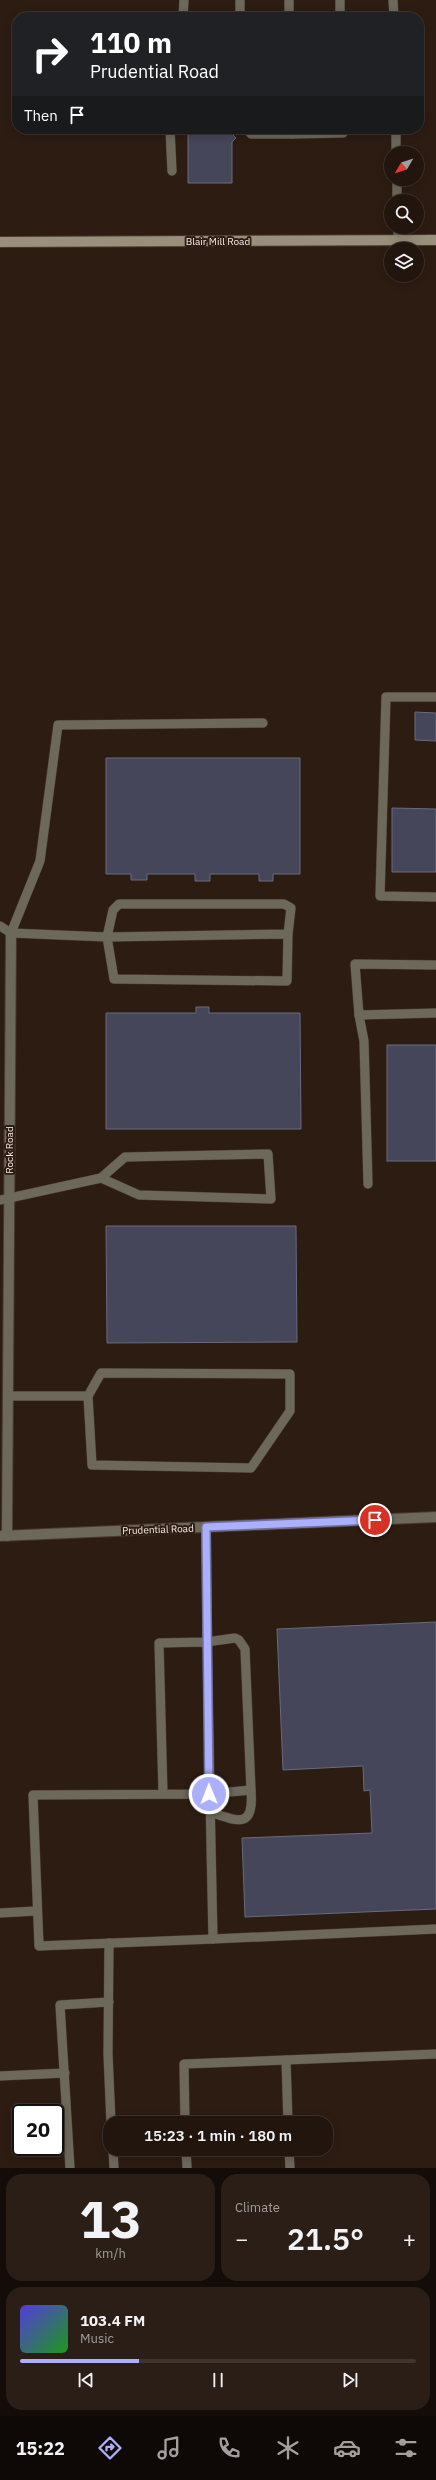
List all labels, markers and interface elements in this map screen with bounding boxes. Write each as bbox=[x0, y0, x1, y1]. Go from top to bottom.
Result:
text: 110 m bbox=[90, 24, 172, 61]
icon: right bbox=[24, 28, 76, 80]
text: Prudential Road bbox=[90, 60, 219, 83]
icon: arrive bbox=[66, 104, 88, 126]
text: Then bbox=[24, 106, 58, 125]
north arrow bbox=[384, 146, 424, 186]
map controls bbox=[384, 146, 424, 282]
button: search bbox=[384, 194, 424, 234]
street label: Blair Mill Road bbox=[186, 235, 250, 248]
button: layers bbox=[384, 242, 424, 282]
street label: Rock Road bbox=[3, 1126, 16, 1174]
pin bbox=[358, 1503, 392, 1537]
icon: arrive bbox=[364, 1509, 386, 1531]
street label: Prudential Road bbox=[122, 1522, 194, 1537]
position arrow bbox=[188, 1773, 230, 1815]
speed limit sign: 20 bbox=[12, 2104, 64, 2156]
text: 15:23 · 1 min · 180 m bbox=[144, 2126, 292, 2145]
text: 13 bbox=[79, 2185, 142, 2252]
text: Climate bbox=[235, 2199, 280, 2216]
text: 21.5° bbox=[287, 2219, 364, 2258]
text: − bbox=[235, 2224, 248, 2253]
text: + bbox=[403, 2224, 416, 2253]
text: km/h bbox=[95, 2245, 126, 2262]
text: 103.4 FM bbox=[80, 2311, 145, 2330]
text: Music bbox=[80, 2330, 114, 2347]
icon: previous bbox=[75, 2369, 97, 2391]
icon: pause bbox=[207, 2369, 229, 2391]
icon: next bbox=[339, 2369, 361, 2391]
icon: directions bbox=[96, 2434, 124, 2462]
icon: music bbox=[155, 2434, 183, 2462]
icon: phone bbox=[215, 2434, 243, 2462]
icon: climate bbox=[274, 2434, 302, 2462]
icon: car bbox=[333, 2434, 361, 2462]
icon: filters bbox=[392, 2434, 420, 2462]
text: 15:22 bbox=[16, 2437, 65, 2460]

